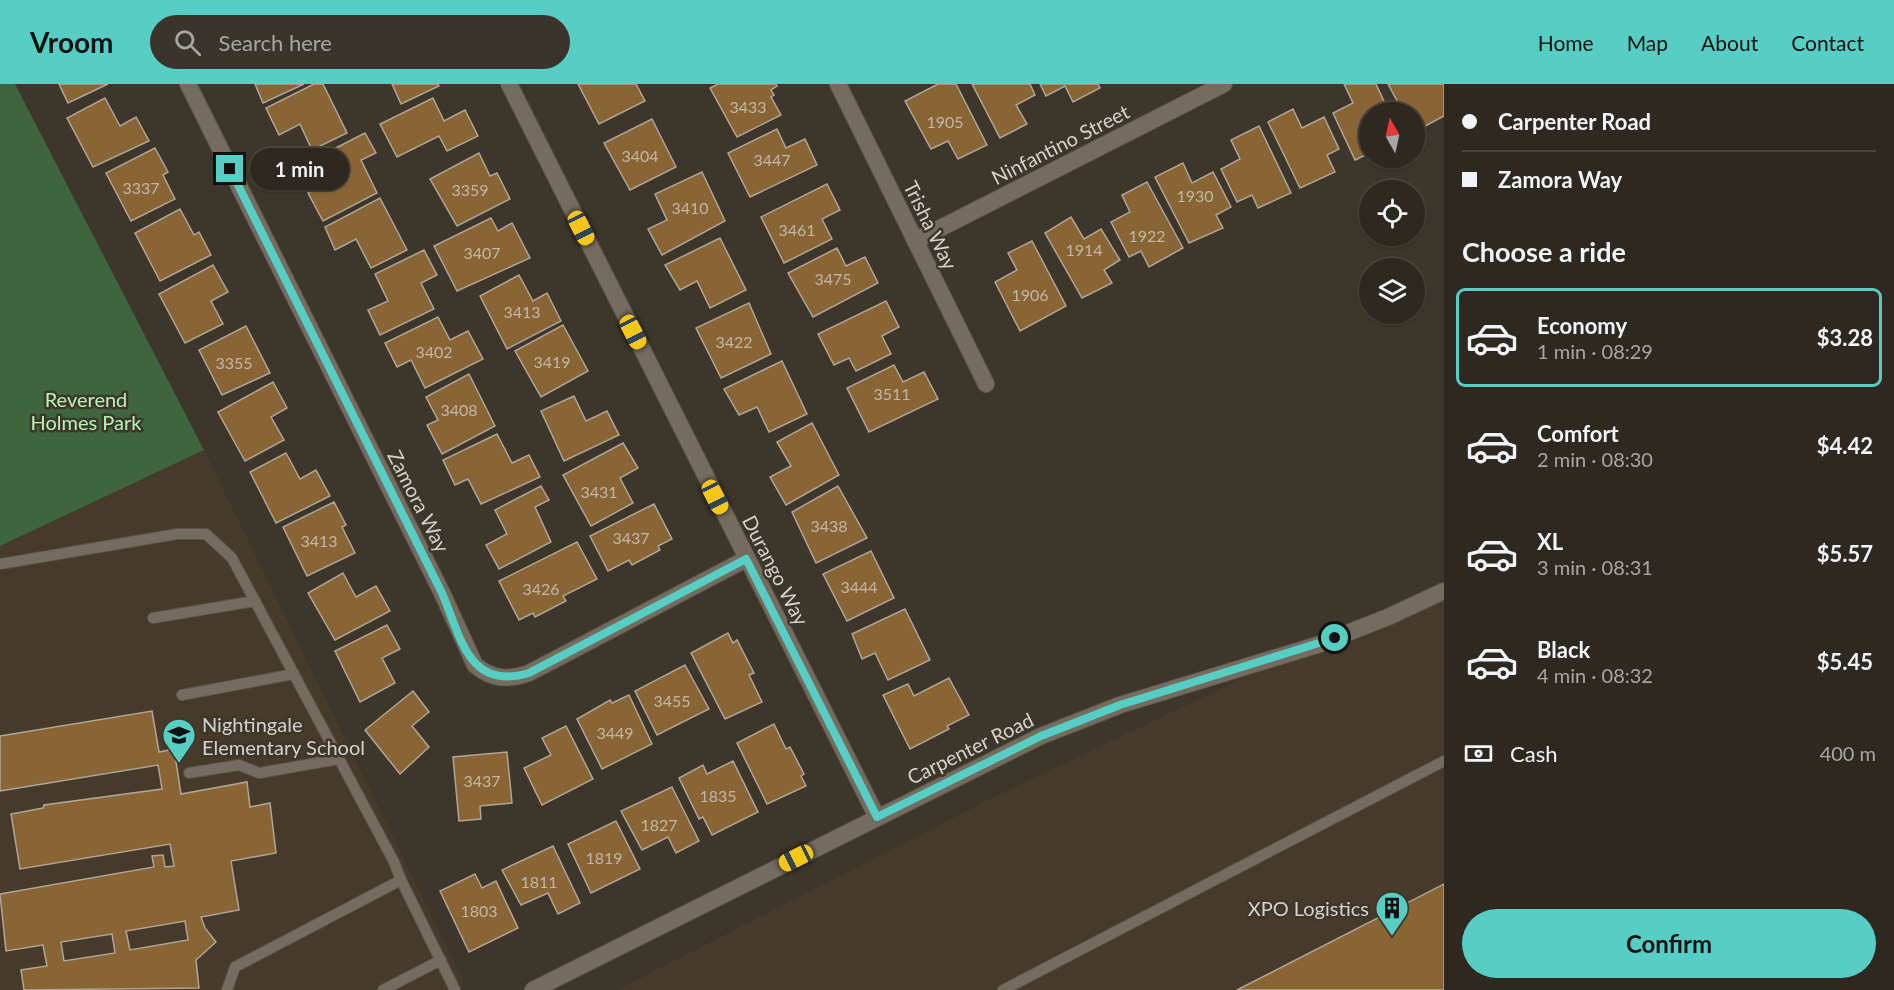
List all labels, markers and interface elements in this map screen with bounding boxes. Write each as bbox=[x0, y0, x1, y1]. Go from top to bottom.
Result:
search box bbox=[150, 15, 570, 69]
text: Vroom bbox=[30, 25, 114, 59]
icon: search bbox=[171, 26, 204, 59]
text: Search here bbox=[219, 29, 332, 56]
text: Home bbox=[1538, 30, 1594, 55]
text: Map bbox=[1627, 30, 1668, 55]
text: About bbox=[1701, 30, 1758, 55]
text: Contact bbox=[1791, 30, 1864, 55]
house number: 3433 bbox=[729, 97, 767, 116]
street label: Ninfantino Street bbox=[987, 99, 1133, 189]
north arrow bbox=[1359, 102, 1425, 168]
map controls bbox=[1359, 102, 1425, 324]
text: Carpenter Road bbox=[1498, 108, 1651, 135]
house number: 1905 bbox=[926, 112, 964, 131]
house number: 3404 bbox=[621, 146, 659, 165]
callout: 1 min bbox=[251, 148, 350, 190]
house number: 3447 bbox=[753, 150, 791, 169]
route end bbox=[216, 155, 243, 182]
text: 1 min bbox=[275, 157, 324, 181]
text: Zamora Way bbox=[1498, 166, 1622, 193]
street label: Trisha Way bbox=[899, 177, 963, 274]
house number: 3337 bbox=[122, 178, 160, 197]
house number: 3359 bbox=[451, 180, 489, 199]
button: locate bbox=[1359, 180, 1425, 246]
house number: 1930 bbox=[1176, 186, 1214, 205]
house number: 3410 bbox=[671, 198, 709, 217]
car bbox=[565, 208, 597, 248]
house number: 3461 bbox=[778, 220, 816, 239]
house number: 1922 bbox=[1128, 226, 1166, 245]
text: Choose a ride bbox=[1462, 235, 1626, 268]
house number: 1914 bbox=[1065, 240, 1103, 259]
house number: 3407 bbox=[463, 243, 501, 262]
button: layers bbox=[1359, 258, 1425, 324]
house number: 3475 bbox=[814, 269, 852, 288]
house number: 1906 bbox=[1011, 285, 1049, 304]
house number: 3413 bbox=[503, 302, 541, 321]
icon: car bbox=[1465, 311, 1519, 365]
car bbox=[617, 312, 649, 352]
text: Economy bbox=[1537, 312, 1627, 339]
text: $3.28 bbox=[1817, 324, 1873, 351]
house number: 3422 bbox=[715, 332, 753, 351]
text: 1 min · 08:29 bbox=[1537, 339, 1653, 363]
house number: 3402 bbox=[415, 342, 453, 361]
house number: 3419 bbox=[533, 352, 571, 371]
house number: 3355 bbox=[215, 353, 253, 372]
house number: 3511 bbox=[873, 384, 911, 403]
park label: Reverend Holmes Park bbox=[31, 387, 142, 434]
house number: 3408 bbox=[440, 400, 478, 419]
icon: car bbox=[1465, 419, 1519, 473]
text: Comfort bbox=[1537, 420, 1619, 447]
text: $4.42 bbox=[1817, 432, 1873, 459]
street label: Zamora Way bbox=[383, 446, 455, 557]
text: 2 min · 08:30 bbox=[1537, 447, 1653, 471]
car bbox=[699, 477, 731, 517]
house number: 3431 bbox=[580, 482, 618, 501]
street label: Durango Way bbox=[738, 511, 814, 630]
house number: 3438 bbox=[810, 516, 848, 535]
icon: car bbox=[1465, 527, 1519, 581]
house number: 3437 bbox=[612, 528, 650, 547]
text: XL bbox=[1537, 528, 1563, 555]
house number: 3413 bbox=[300, 531, 338, 550]
text: $5.57 bbox=[1817, 540, 1873, 567]
text: 3 min · 08:31 bbox=[1537, 555, 1653, 579]
house number: 3444 bbox=[840, 577, 878, 596]
house number: 3426 bbox=[522, 579, 560, 598]
route start bbox=[1321, 624, 1348, 651]
icon: car bbox=[1465, 635, 1519, 689]
text: Black bbox=[1537, 636, 1590, 663]
text: $5.45 bbox=[1817, 648, 1873, 675]
text: 4 min · 08:32 bbox=[1537, 663, 1653, 687]
house number: 3455 bbox=[653, 691, 691, 710]
street label: Carpenter Road bbox=[903, 707, 1037, 789]
place label: Nightingale Elementary School bbox=[202, 712, 365, 759]
school or university icon: Nightingale Elementary School bbox=[161, 717, 197, 764]
house number: 3449 bbox=[596, 723, 634, 742]
icon: cash bbox=[1462, 737, 1495, 770]
text: Cash bbox=[1510, 740, 1557, 767]
text: 400 m bbox=[1820, 741, 1876, 765]
house number: 3437 bbox=[463, 771, 501, 790]
house number: 1835 bbox=[699, 786, 737, 805]
house number: 1827 bbox=[640, 815, 678, 834]
car bbox=[776, 842, 816, 874]
house number: 1819 bbox=[585, 848, 623, 867]
house number: 1811 bbox=[520, 872, 558, 891]
building icon: XPO Logistics bbox=[1374, 890, 1410, 937]
place label: XPO Logistics bbox=[1248, 896, 1369, 920]
house number: 1803 bbox=[460, 901, 498, 920]
button: Confirm bbox=[1462, 909, 1876, 978]

